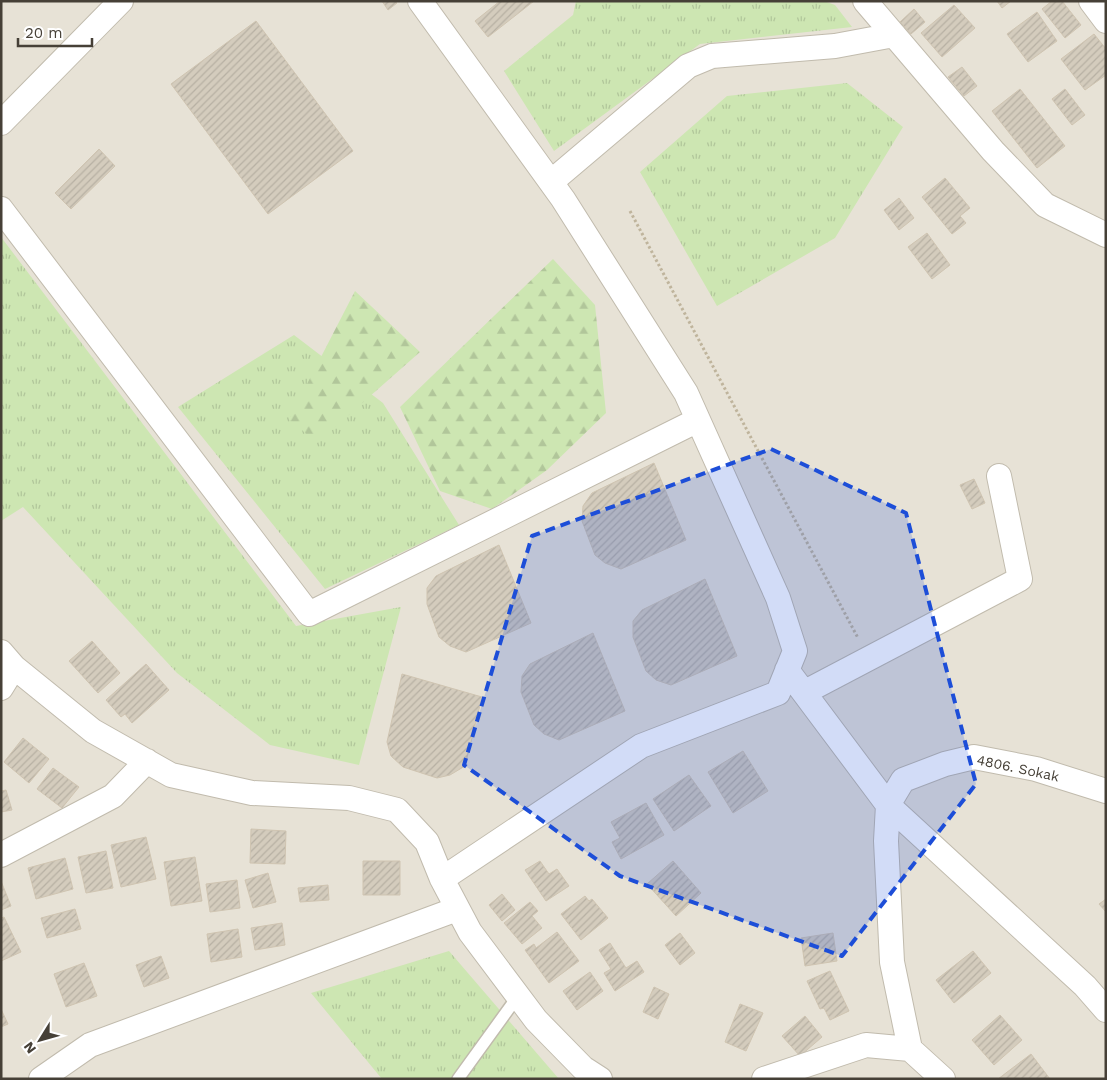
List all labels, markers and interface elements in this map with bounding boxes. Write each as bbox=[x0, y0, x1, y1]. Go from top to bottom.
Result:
scale bar bbox=[18, 15, 91, 47]
text: 20 m bbox=[25, 24, 63, 42]
street label: 4806. Sokak bbox=[975, 751, 1061, 785]
north arrow bbox=[15, 1015, 65, 1065]
text: N bbox=[20, 1039, 39, 1057]

